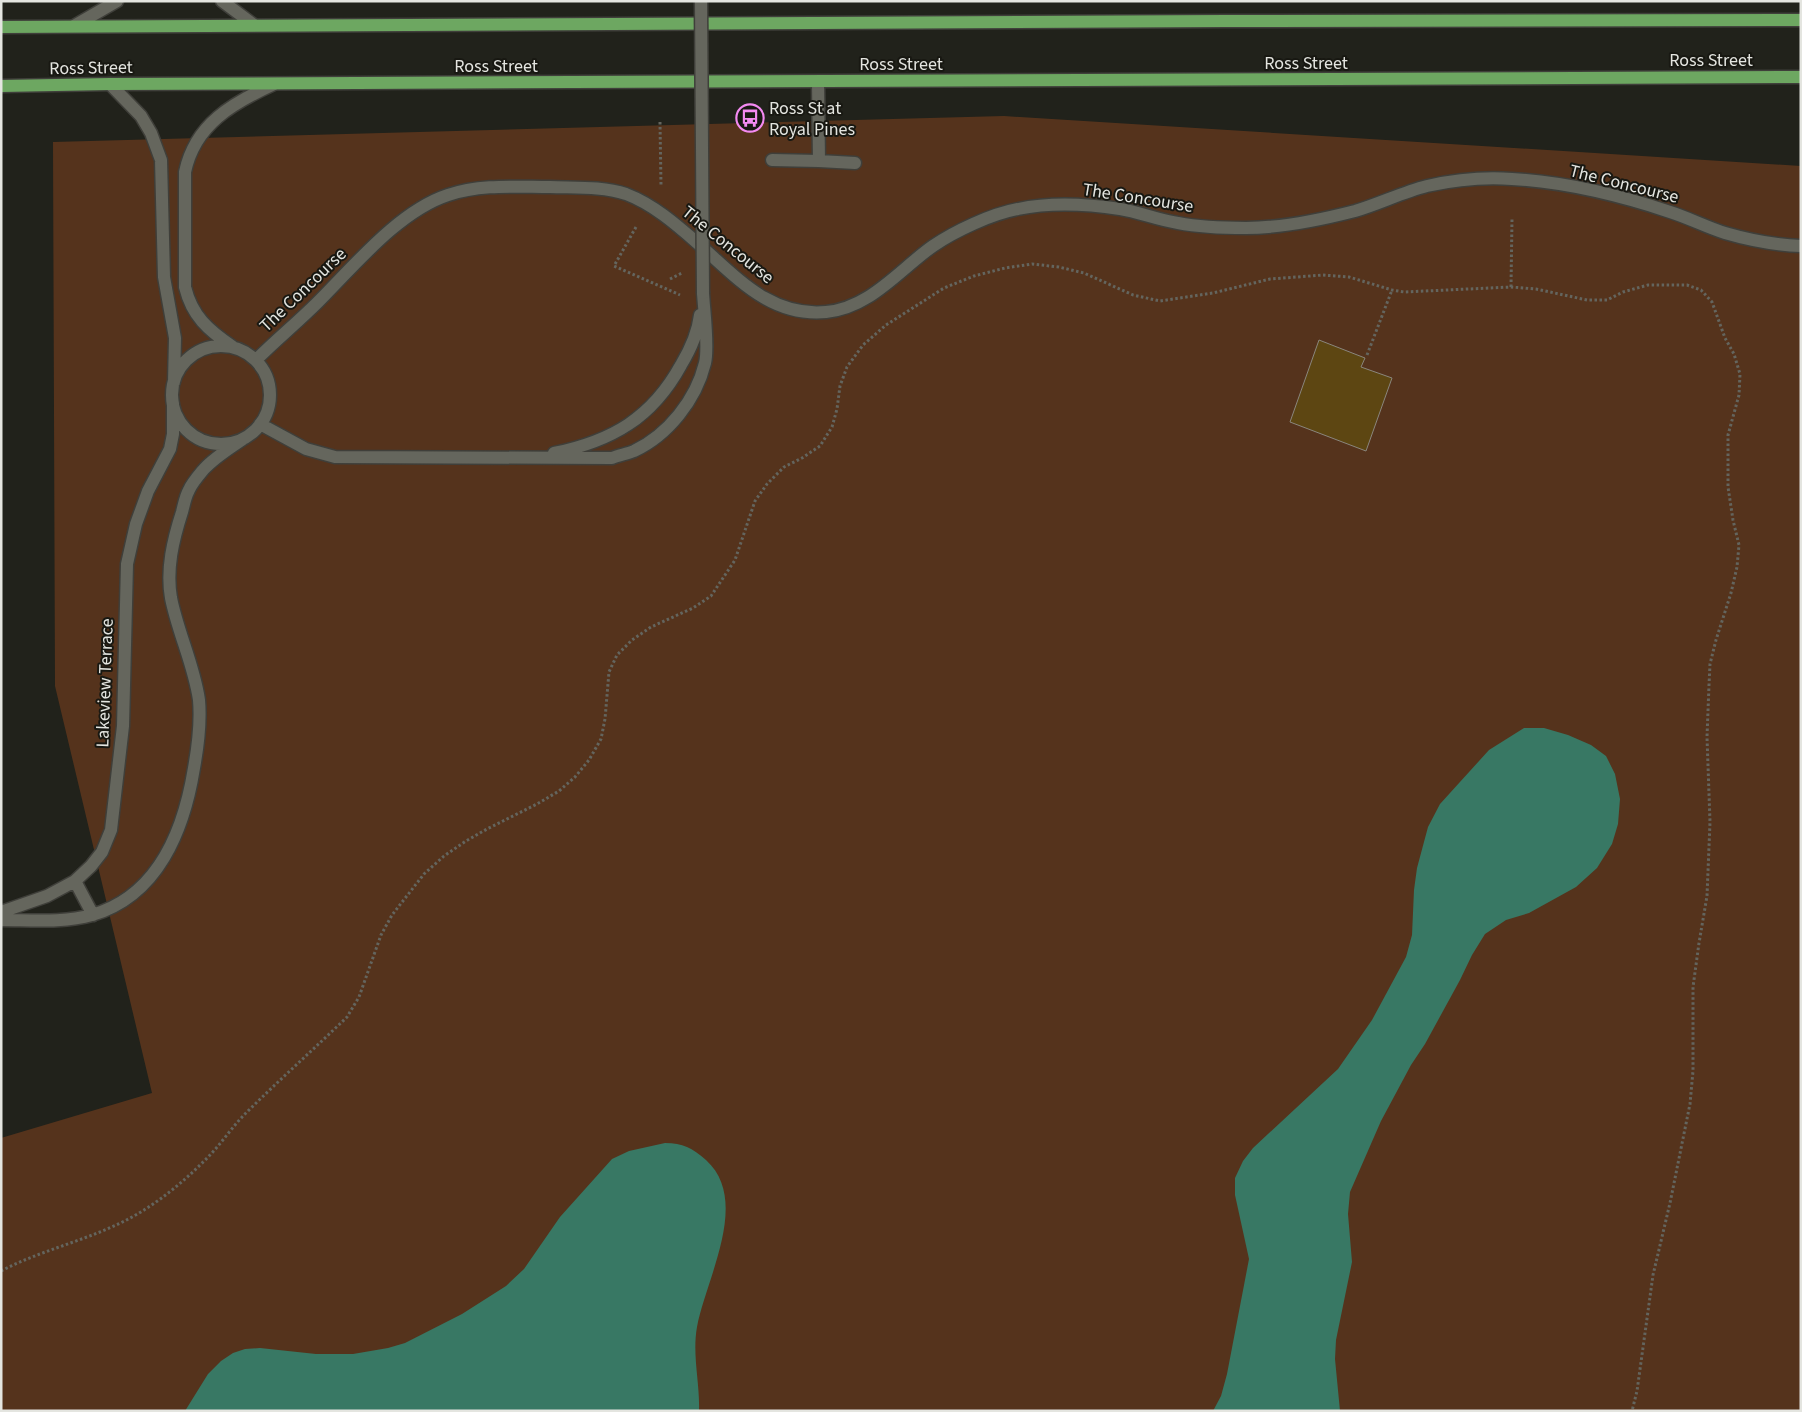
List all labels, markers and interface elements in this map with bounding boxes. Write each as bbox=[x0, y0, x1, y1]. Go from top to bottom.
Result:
street label: Ross Street bbox=[1669, 48, 1753, 73]
street label: Ross Street bbox=[1264, 51, 1348, 76]
street label: Ross Street bbox=[859, 52, 943, 77]
street label: Ross Street bbox=[454, 54, 538, 79]
street label: Ross Street bbox=[49, 55, 133, 81]
place label: Ross St at Royal Pines bbox=[769, 96, 855, 142]
bus stop icon: Ross St at Royal Pines bbox=[735, 103, 765, 133]
street label: The Concourse bbox=[1567, 158, 1681, 210]
street label: The Concourse bbox=[1081, 177, 1195, 219]
street label: The Concourse bbox=[677, 200, 779, 290]
street label: The Concourse bbox=[254, 242, 352, 338]
street label: Lakeview Terrace bbox=[90, 618, 120, 748]

